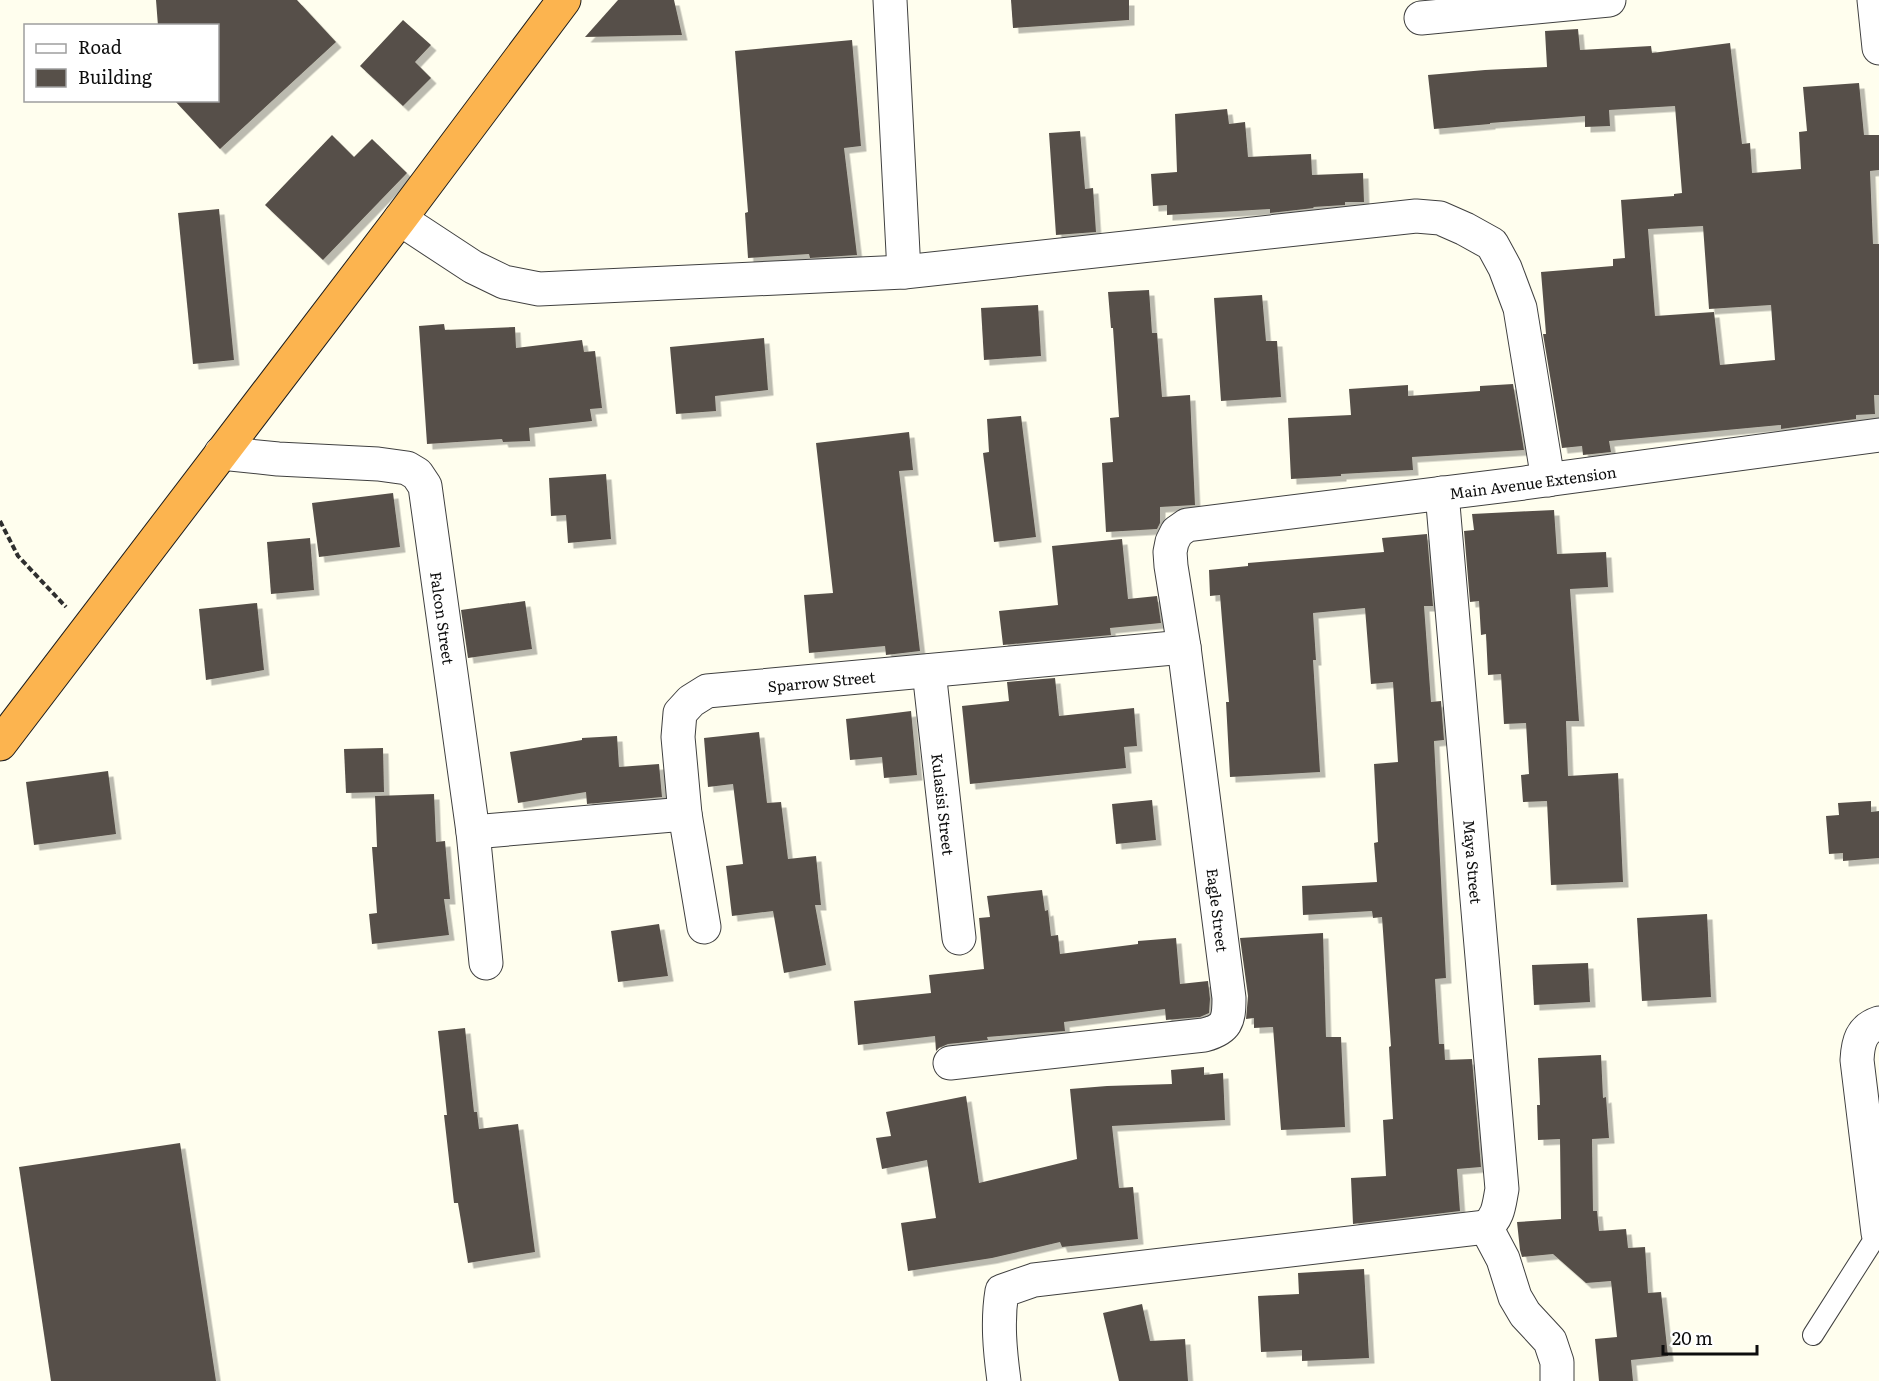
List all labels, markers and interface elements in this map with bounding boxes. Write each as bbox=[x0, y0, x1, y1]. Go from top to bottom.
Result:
legend bbox=[24, 24, 219, 102]
text: Road bbox=[78, 33, 122, 60]
text: Building bbox=[78, 63, 153, 90]
street label: Main Avenue Extension bbox=[1448, 459, 1618, 504]
street label: Falcon Street bbox=[425, 570, 461, 666]
street label: Sparrow Street bbox=[767, 664, 876, 697]
street label: Kulasisi Street bbox=[927, 752, 961, 856]
street label: Maya Street bbox=[1459, 819, 1489, 905]
street label: Eagle Street bbox=[1201, 867, 1235, 953]
scale bar bbox=[1663, 1318, 1758, 1356]
text: 20 m bbox=[1672, 1324, 1713, 1351]

